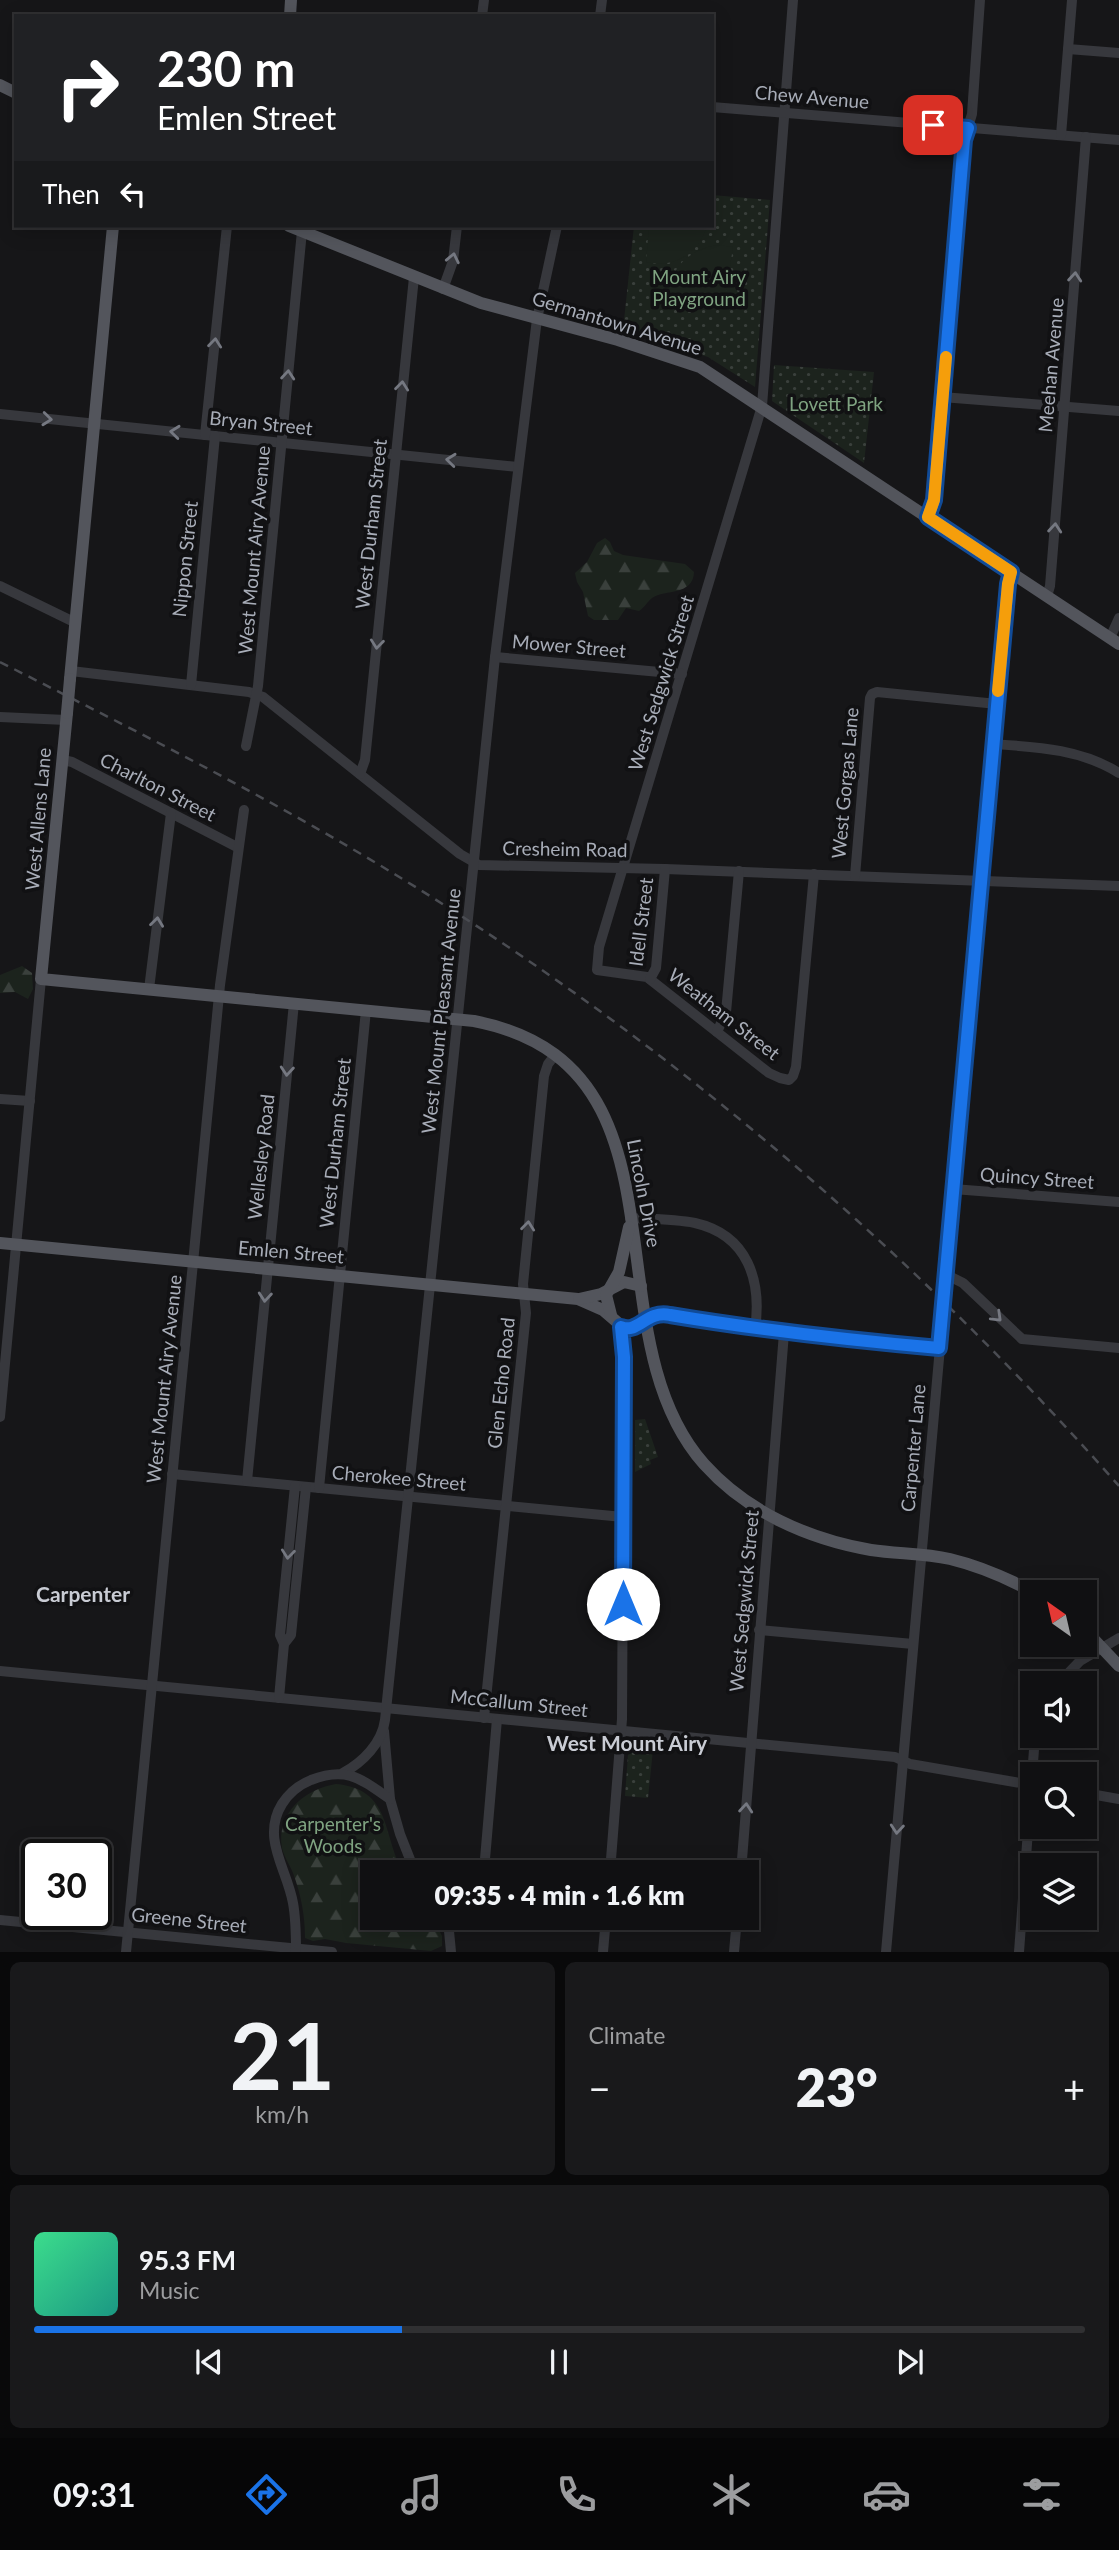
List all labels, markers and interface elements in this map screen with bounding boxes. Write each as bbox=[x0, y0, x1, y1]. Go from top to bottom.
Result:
text: 230 m bbox=[157, 39, 295, 97]
icon: right bbox=[42, 42, 133, 133]
street label: Chew Avenue bbox=[754, 80, 870, 113]
pin bbox=[903, 95, 963, 155]
text: Emlen Street bbox=[157, 98, 336, 137]
icon: arrive bbox=[914, 106, 952, 144]
icon: left bbox=[114, 175, 152, 213]
text: Then bbox=[42, 178, 100, 210]
one-way arrow bbox=[444, 252, 459, 264]
park label: Mount Airy Playground bbox=[652, 265, 746, 310]
one-way arrow bbox=[1067, 271, 1082, 282]
street label: Germantown Avenue bbox=[529, 286, 705, 359]
street label: Meehan Avenue bbox=[1033, 297, 1068, 433]
one-way arrow bbox=[207, 337, 222, 349]
one-way arrow bbox=[280, 369, 295, 380]
one-way arrow bbox=[394, 381, 409, 392]
park label: Lovett Park bbox=[789, 392, 883, 415]
street label: Bryan Street bbox=[208, 406, 314, 439]
one-way arrow bbox=[41, 411, 53, 426]
one-way arrow bbox=[170, 425, 181, 440]
street label: West Durham Street bbox=[350, 438, 391, 610]
street label: West Mount Airy Avenue bbox=[233, 445, 274, 655]
one-way arrow bbox=[445, 453, 456, 468]
street label: Nippon Street bbox=[167, 500, 202, 618]
one-way arrow bbox=[1047, 522, 1062, 533]
street label: West Sedgwick Street bbox=[623, 592, 698, 773]
street label: Mower Street bbox=[511, 629, 627, 662]
one-way arrow bbox=[369, 638, 384, 650]
street label: West Gorgas Lane bbox=[826, 706, 863, 860]
street label: West Allens Lane bbox=[20, 747, 55, 891]
street label: Charlton Street bbox=[96, 747, 220, 826]
street label: Cresheim Road bbox=[502, 836, 628, 861]
street label: Idell Street bbox=[624, 876, 657, 968]
street label: West Mount Pleasant Avenue bbox=[416, 887, 465, 1135]
one-way arrow bbox=[150, 916, 165, 927]
street label: Weatham Street bbox=[664, 963, 785, 1064]
street label: West Durham Street bbox=[314, 1057, 355, 1229]
one-way arrow bbox=[280, 1065, 295, 1077]
street label: Wellesley Road bbox=[242, 1093, 279, 1221]
street label: Lincoln Drive bbox=[623, 1137, 666, 1249]
street label: Quincy Street bbox=[979, 1162, 1095, 1193]
one-way arrow bbox=[521, 1220, 536, 1232]
street label: Emlen Street bbox=[237, 1235, 345, 1268]
street label: West Mount Airy Avenue bbox=[141, 1274, 186, 1484]
one-way arrow bbox=[258, 1292, 273, 1303]
one-way arrow bbox=[989, 1308, 1002, 1321]
street label: Glen Echo Road bbox=[482, 1316, 519, 1450]
street label: Carpenter Lane bbox=[895, 1383, 930, 1513]
street label: Cherokee Street bbox=[331, 1460, 467, 1495]
street label: West Sedgwick Street bbox=[724, 1509, 763, 1693]
one-way arrow bbox=[281, 1548, 296, 1559]
position arrow bbox=[586, 1567, 660, 1641]
north arrow bbox=[1020, 1580, 1097, 1657]
map controls bbox=[1020, 1580, 1097, 1930]
district label: Carpenter bbox=[36, 1581, 130, 1606]
button: sound bbox=[1020, 1671, 1097, 1748]
street label: McCallum Street bbox=[449, 1684, 589, 1721]
district label: West Mount Airy bbox=[547, 1730, 708, 1755]
button: search bbox=[1020, 1762, 1097, 1839]
one-way arrow bbox=[738, 1802, 753, 1813]
park label: Carpenter's Woods bbox=[285, 1812, 381, 1857]
one-way arrow bbox=[890, 1823, 905, 1834]
speed limit sign: 30 bbox=[21, 1839, 112, 1930]
button: layers bbox=[1020, 1853, 1097, 1930]
text: 09:35 · 4 min · 1.6 km bbox=[434, 1879, 685, 1911]
street label: Greene Street bbox=[130, 1902, 248, 1937]
text: 21 bbox=[229, 2000, 335, 2109]
text: Climate bbox=[589, 2021, 665, 2049]
text: 23° bbox=[796, 2056, 878, 2118]
text: − bbox=[589, 2065, 611, 2111]
text: + bbox=[1063, 2065, 1085, 2111]
text: km/h bbox=[255, 2100, 309, 2128]
text: 95.3 FM bbox=[139, 2244, 236, 2276]
text: Music bbox=[139, 2276, 199, 2304]
icon: previous bbox=[190, 2343, 228, 2381]
icon: pause bbox=[540, 2343, 578, 2381]
icon: next bbox=[891, 2343, 929, 2381]
icon: directions bbox=[242, 2470, 291, 2519]
icon: music bbox=[397, 2470, 446, 2519]
icon: phone bbox=[552, 2470, 601, 2519]
icon: climate bbox=[707, 2470, 756, 2519]
icon: car bbox=[862, 2470, 911, 2519]
icon: filters bbox=[1017, 2470, 1066, 2519]
text: 09:31 bbox=[53, 2475, 136, 2514]

